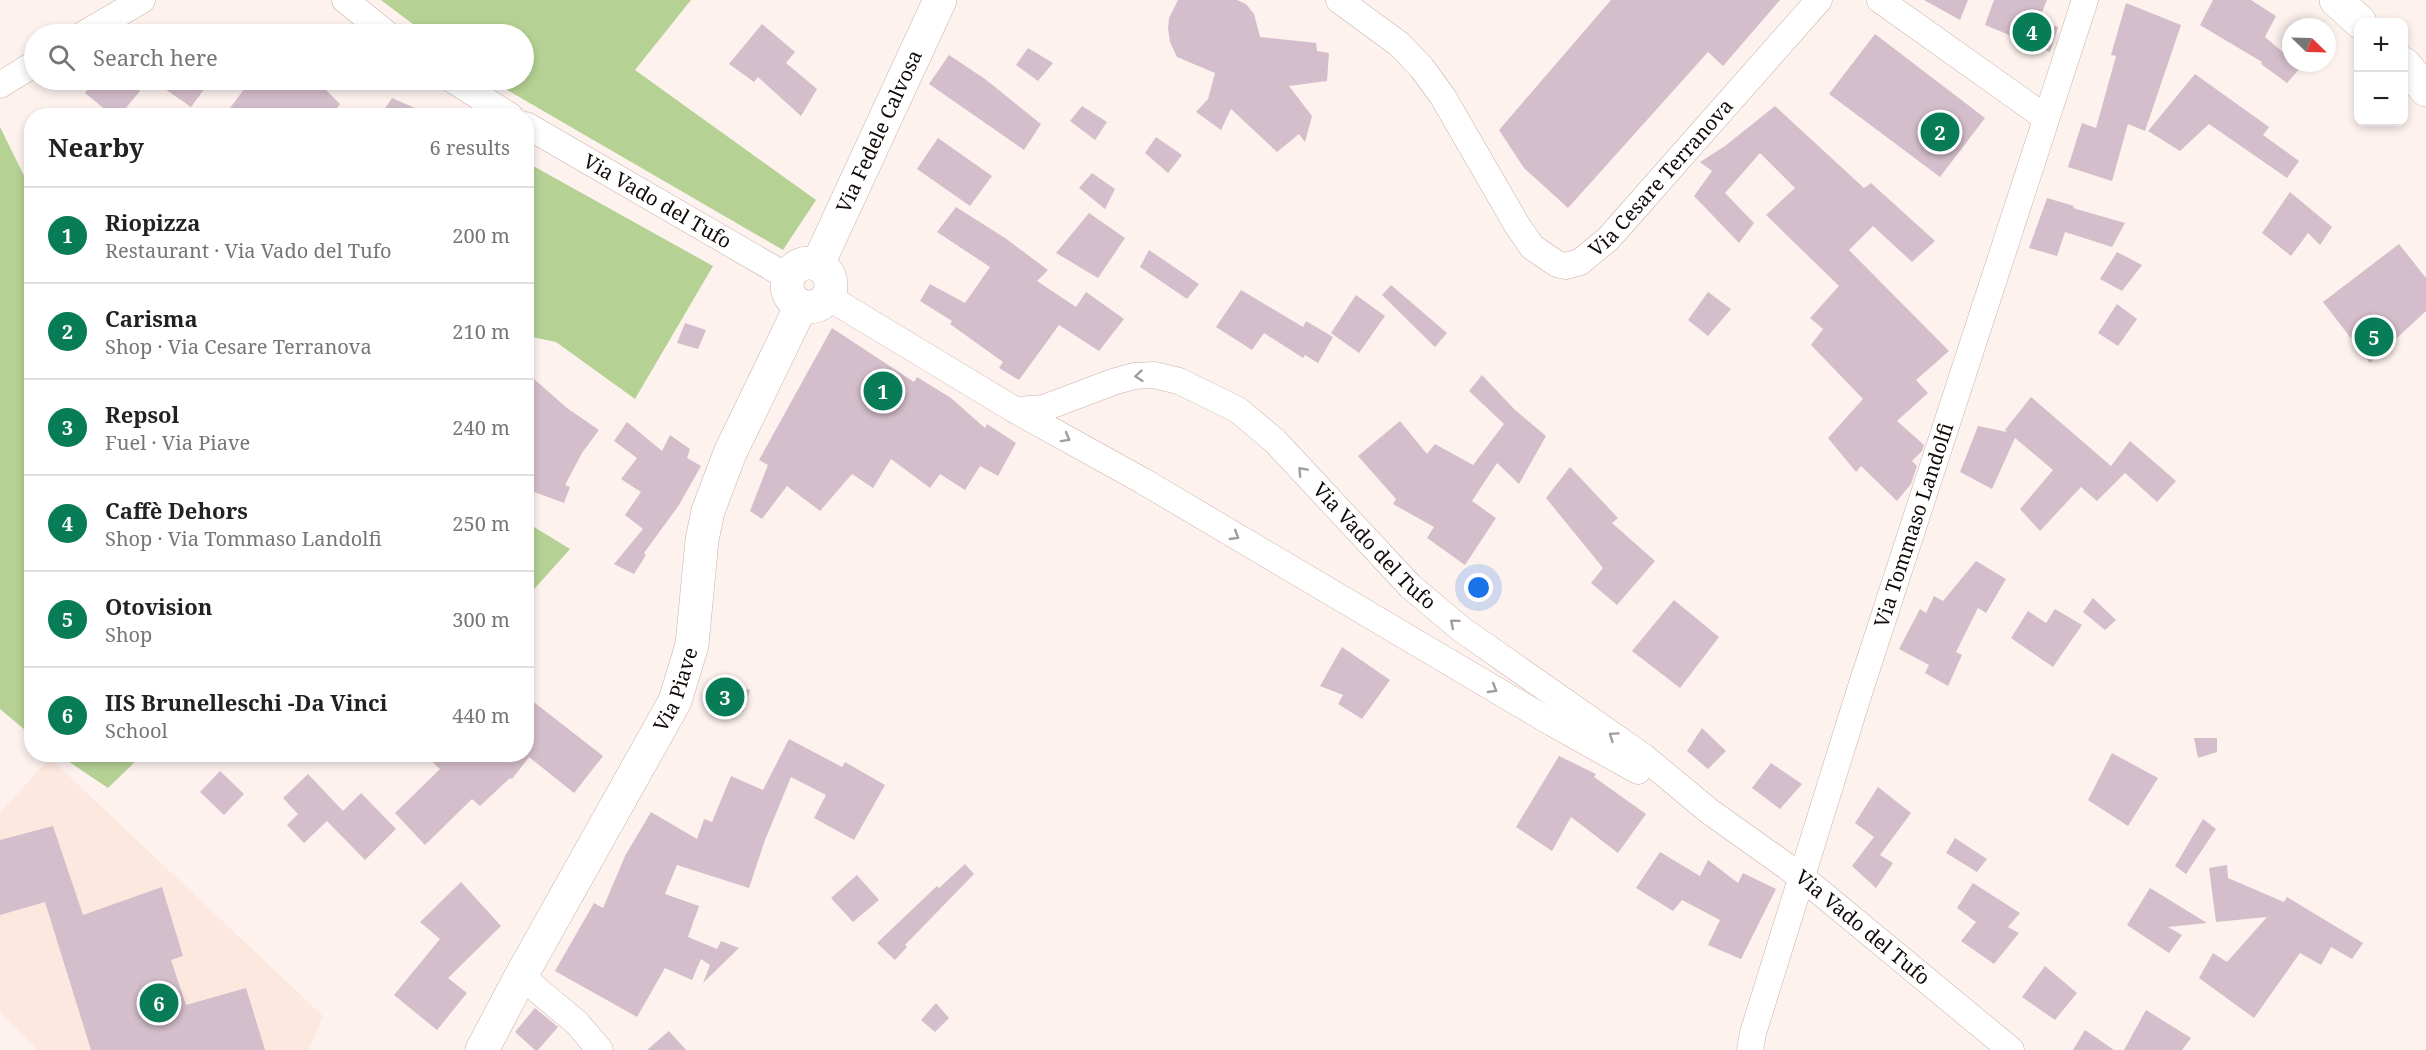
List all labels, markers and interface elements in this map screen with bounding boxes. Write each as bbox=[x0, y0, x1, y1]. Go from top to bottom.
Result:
pin: 4 bbox=[2012, 9, 2052, 54]
north arrow bbox=[2282, 18, 2336, 72]
map controls bbox=[2354, 18, 2408, 126]
button: + bbox=[2354, 18, 2408, 72]
search box bbox=[24, 24, 534, 90]
icon: search bbox=[45, 41, 78, 74]
text: Search here bbox=[93, 42, 218, 72]
street label: Via Fedele Calvosa bbox=[830, 46, 928, 217]
button: − bbox=[2354, 72, 2408, 126]
street label: Via Cesare Terranova bbox=[1583, 93, 1739, 262]
pin: 2 bbox=[1920, 110, 1960, 154]
text: Nearby bbox=[48, 129, 144, 165]
text: 6 results bbox=[430, 134, 510, 161]
street label: Via Vado del Tufo bbox=[579, 147, 737, 254]
text: Riopizza bbox=[105, 207, 200, 237]
text: 1 bbox=[62, 222, 73, 249]
text: 200 m bbox=[452, 222, 510, 249]
text: Restaurant · Via Vado del Tufo bbox=[105, 237, 392, 264]
text: Carisma bbox=[105, 303, 198, 333]
pin: 5 bbox=[2354, 314, 2394, 360]
text: 2 bbox=[62, 318, 73, 345]
text: 210 m bbox=[452, 318, 510, 345]
text: Shop · Via Cesare Terranova bbox=[105, 333, 372, 360]
pin: 1 bbox=[864, 368, 902, 414]
one-way arrow bbox=[1134, 369, 1143, 382]
text: Repsol bbox=[105, 399, 179, 429]
text: 3 bbox=[62, 414, 73, 441]
text: 240 m bbox=[452, 414, 510, 441]
street label: Via Tommaso Landolfi bbox=[1867, 419, 1959, 631]
text: Fuel · Via Piave bbox=[105, 429, 250, 456]
one-way arrow bbox=[1060, 431, 1070, 442]
one-way arrow bbox=[1298, 467, 1309, 477]
street label: Via Vado del Tufo bbox=[1307, 476, 1442, 615]
text: Caffè Dehors bbox=[105, 495, 248, 525]
text: 4 bbox=[62, 510, 73, 537]
text: 250 m bbox=[452, 510, 510, 537]
text: Shop · Via Tommaso Landolfi bbox=[105, 525, 382, 552]
one-way arrow bbox=[1229, 528, 1239, 540]
your location bbox=[1464, 573, 1493, 602]
text: Otovision bbox=[105, 591, 212, 621]
text: 5 bbox=[62, 606, 73, 633]
text: 300 m bbox=[452, 606, 510, 633]
one-way arrow bbox=[1450, 620, 1461, 631]
text: Shop bbox=[105, 621, 152, 648]
street label: Via Piave bbox=[647, 644, 704, 736]
pin: 3 bbox=[706, 674, 744, 720]
one-way arrow bbox=[1487, 681, 1497, 693]
text: IIS Brunelleschi -Da Vinci bbox=[105, 687, 387, 717]
text: 6 bbox=[62, 702, 73, 729]
text: 440 m bbox=[452, 702, 510, 729]
text: School bbox=[105, 717, 168, 744]
one-way arrow bbox=[1609, 732, 1620, 743]
street label: Via Vado del Tufo bbox=[1790, 863, 1936, 991]
pin: 6 bbox=[140, 980, 178, 1026]

